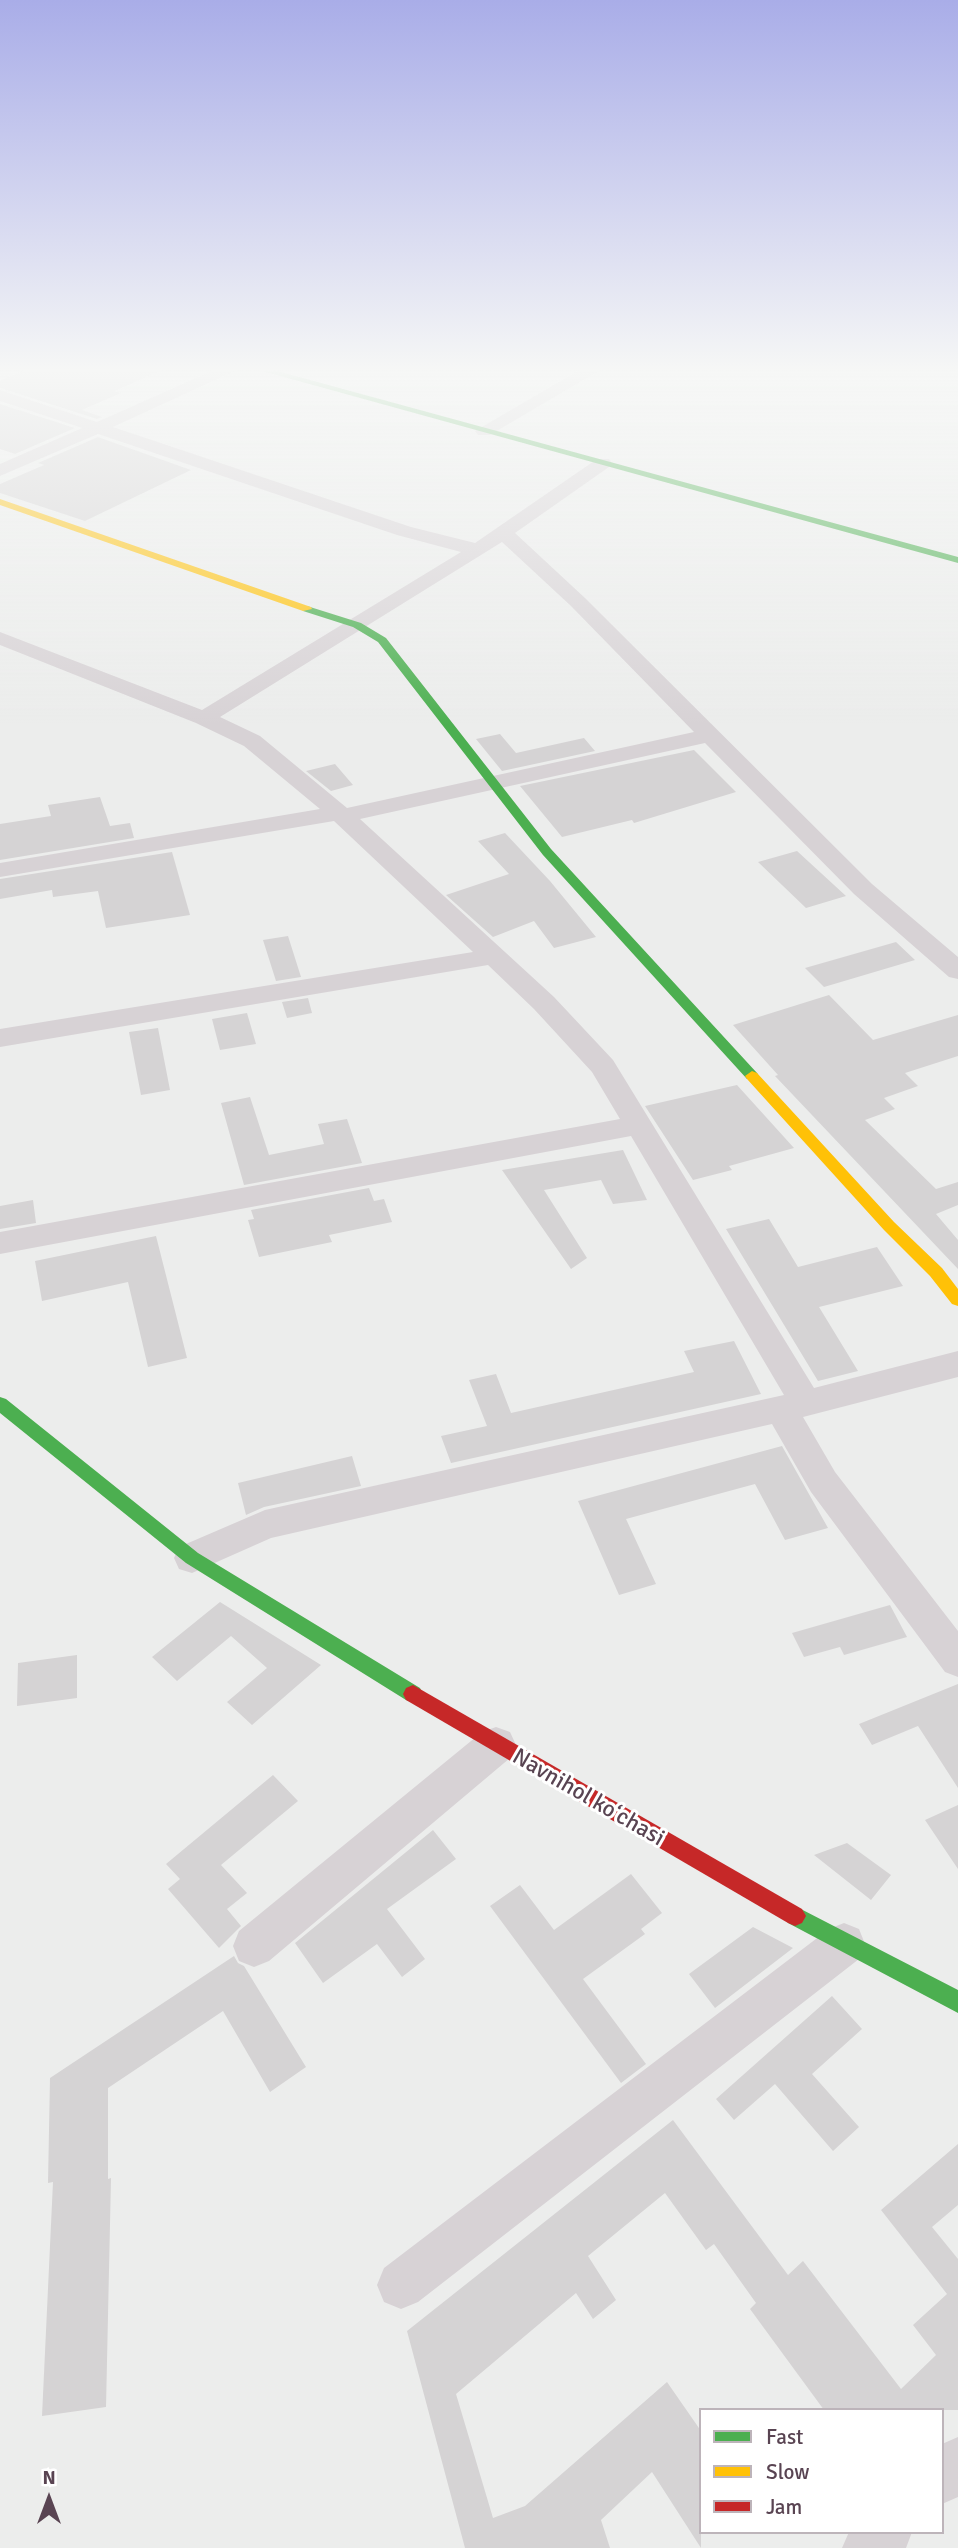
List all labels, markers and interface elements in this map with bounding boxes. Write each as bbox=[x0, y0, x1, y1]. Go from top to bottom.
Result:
street label: Navnihol koʻchasi bbox=[507, 1743, 669, 1853]
legend bbox=[699, 2408, 944, 2534]
text: Fast bbox=[766, 2424, 803, 2450]
text: Slow bbox=[766, 2459, 810, 2485]
north arrow bbox=[14, 2464, 84, 2534]
text: N bbox=[42, 2466, 56, 2490]
text: Jam bbox=[766, 2494, 802, 2520]

